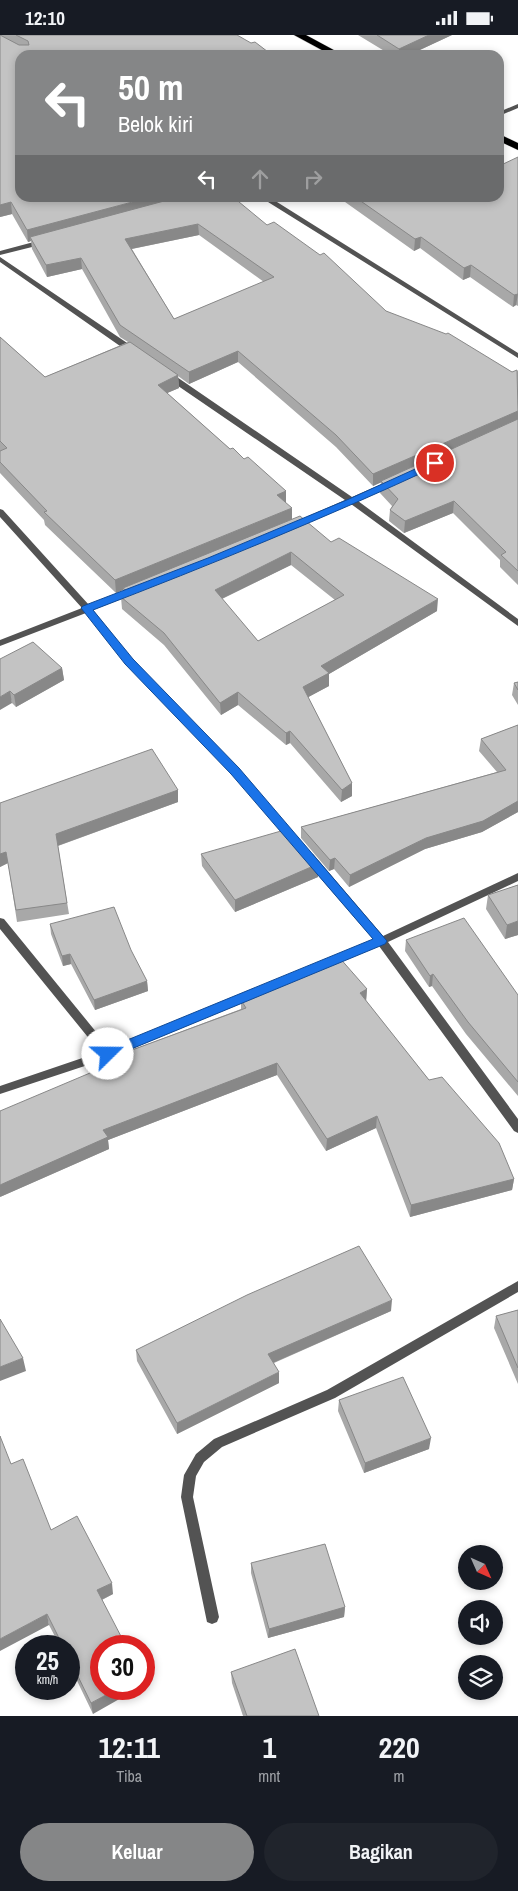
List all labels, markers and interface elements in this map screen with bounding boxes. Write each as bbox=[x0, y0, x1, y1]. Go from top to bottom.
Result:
text: 12:10 bbox=[25, 5, 65, 31]
text: 50 m bbox=[118, 64, 183, 111]
icon: left bbox=[35, 70, 100, 135]
text: Belok kiri bbox=[118, 109, 193, 139]
icon: left bbox=[193, 165, 221, 193]
icon: ahead bbox=[246, 165, 274, 193]
icon: right bbox=[299, 165, 327, 193]
pin bbox=[414, 442, 456, 484]
icon: arrive bbox=[421, 449, 449, 477]
position arrow bbox=[81, 1027, 133, 1079]
north arrow bbox=[458, 1545, 502, 1590]
map controls bbox=[458, 1545, 503, 1700]
button: sound bbox=[458, 1600, 503, 1645]
speed limit sign: 30 bbox=[90, 1635, 155, 1700]
text: 25 bbox=[36, 1644, 59, 1678]
button: layers bbox=[458, 1655, 503, 1700]
text: km/h bbox=[37, 1672, 58, 1688]
text: 12:11 bbox=[98, 1727, 160, 1767]
text: 1 bbox=[262, 1727, 276, 1767]
text: 220 bbox=[379, 1727, 420, 1767]
text: Tiba bbox=[116, 1765, 142, 1787]
text: mnt bbox=[258, 1765, 280, 1787]
text: m bbox=[394, 1765, 405, 1787]
button: Keluar bbox=[20, 1823, 254, 1881]
button: Bagikan bbox=[264, 1823, 498, 1881]

